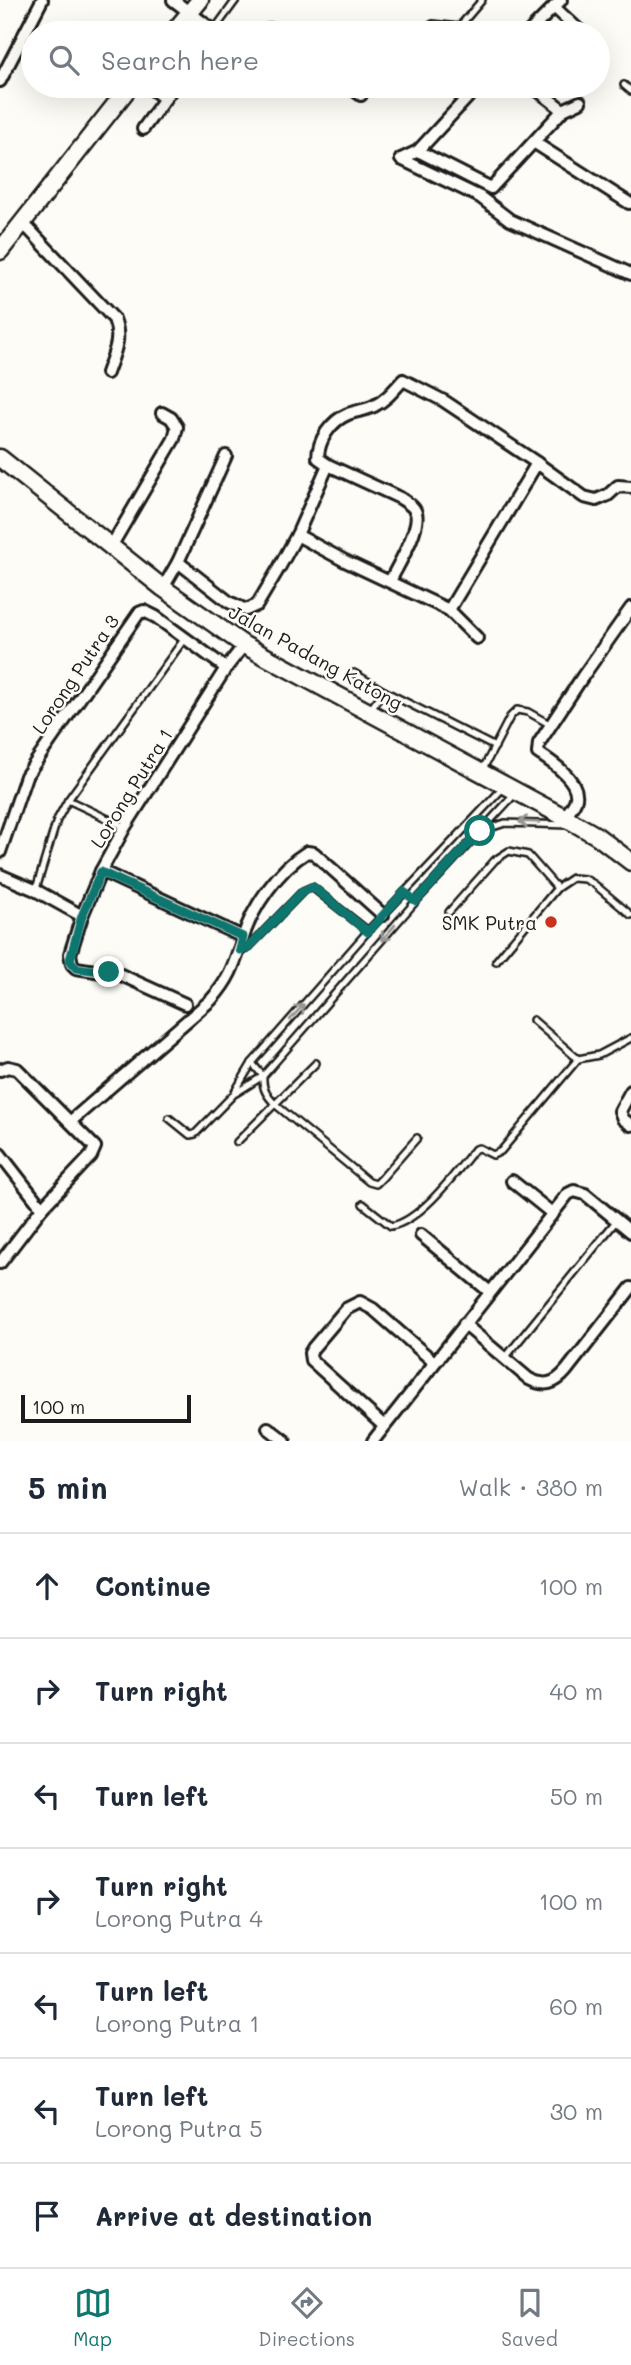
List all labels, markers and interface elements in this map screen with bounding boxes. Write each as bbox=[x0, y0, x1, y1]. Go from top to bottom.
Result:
search box bbox=[21, 21, 610, 98]
icon: search bbox=[45, 41, 83, 79]
text: Search here bbox=[101, 43, 259, 77]
street label: Jalan Padang Katong bbox=[225, 599, 407, 715]
street label: Lorong Putra 3 bbox=[26, 610, 124, 738]
street label: Lorong Putra 1 bbox=[84, 724, 178, 852]
route start bbox=[464, 815, 495, 846]
one-way arrow bbox=[517, 816, 540, 829]
place label: SMK Putra bbox=[442, 910, 537, 935]
marker: SMK Putra bbox=[543, 914, 559, 930]
one-way arrow bbox=[380, 923, 396, 941]
route end bbox=[93, 956, 124, 987]
one-way arrow bbox=[289, 1003, 305, 1021]
scale bar bbox=[21, 1392, 191, 1424]
text: 100 m bbox=[32, 1394, 85, 1419]
text: 5 min bbox=[28, 1467, 108, 1507]
text: Walk · 380 m bbox=[458, 1472, 603, 1502]
icon: ahead bbox=[28, 1567, 66, 1605]
text: Continue bbox=[95, 1569, 211, 1603]
text: 100 m bbox=[539, 1571, 603, 1601]
icon: right bbox=[28, 1672, 66, 1710]
text: Turn right bbox=[95, 1674, 228, 1708]
text: 40 m bbox=[550, 1676, 603, 1706]
icon: left bbox=[28, 1777, 66, 1815]
text: Turn left bbox=[95, 1779, 208, 1813]
text: 50 m bbox=[550, 1781, 603, 1811]
text: Turn right bbox=[95, 1869, 228, 1903]
icon: right bbox=[28, 1882, 66, 1920]
text: 100 m bbox=[539, 1886, 603, 1916]
text: Lorong Putra 4 bbox=[95, 1903, 263, 1933]
text: Turn left bbox=[95, 1974, 208, 2008]
icon: left bbox=[28, 1987, 66, 2025]
text: 60 m bbox=[549, 1991, 603, 2021]
text: Lorong Putra 1 bbox=[95, 2008, 260, 2038]
text: Turn left bbox=[95, 2079, 208, 2113]
icon: left bbox=[28, 2092, 66, 2130]
text: 30 m bbox=[550, 2096, 603, 2126]
text: Lorong Putra 5 bbox=[95, 2113, 263, 2143]
icon: arrive bbox=[28, 2197, 66, 2235]
text: Arrive at destination bbox=[95, 2199, 372, 2233]
tab: Map bbox=[73, 2284, 112, 2351]
tab: Directions bbox=[258, 2284, 355, 2351]
tab: Saved bbox=[501, 2284, 558, 2351]

